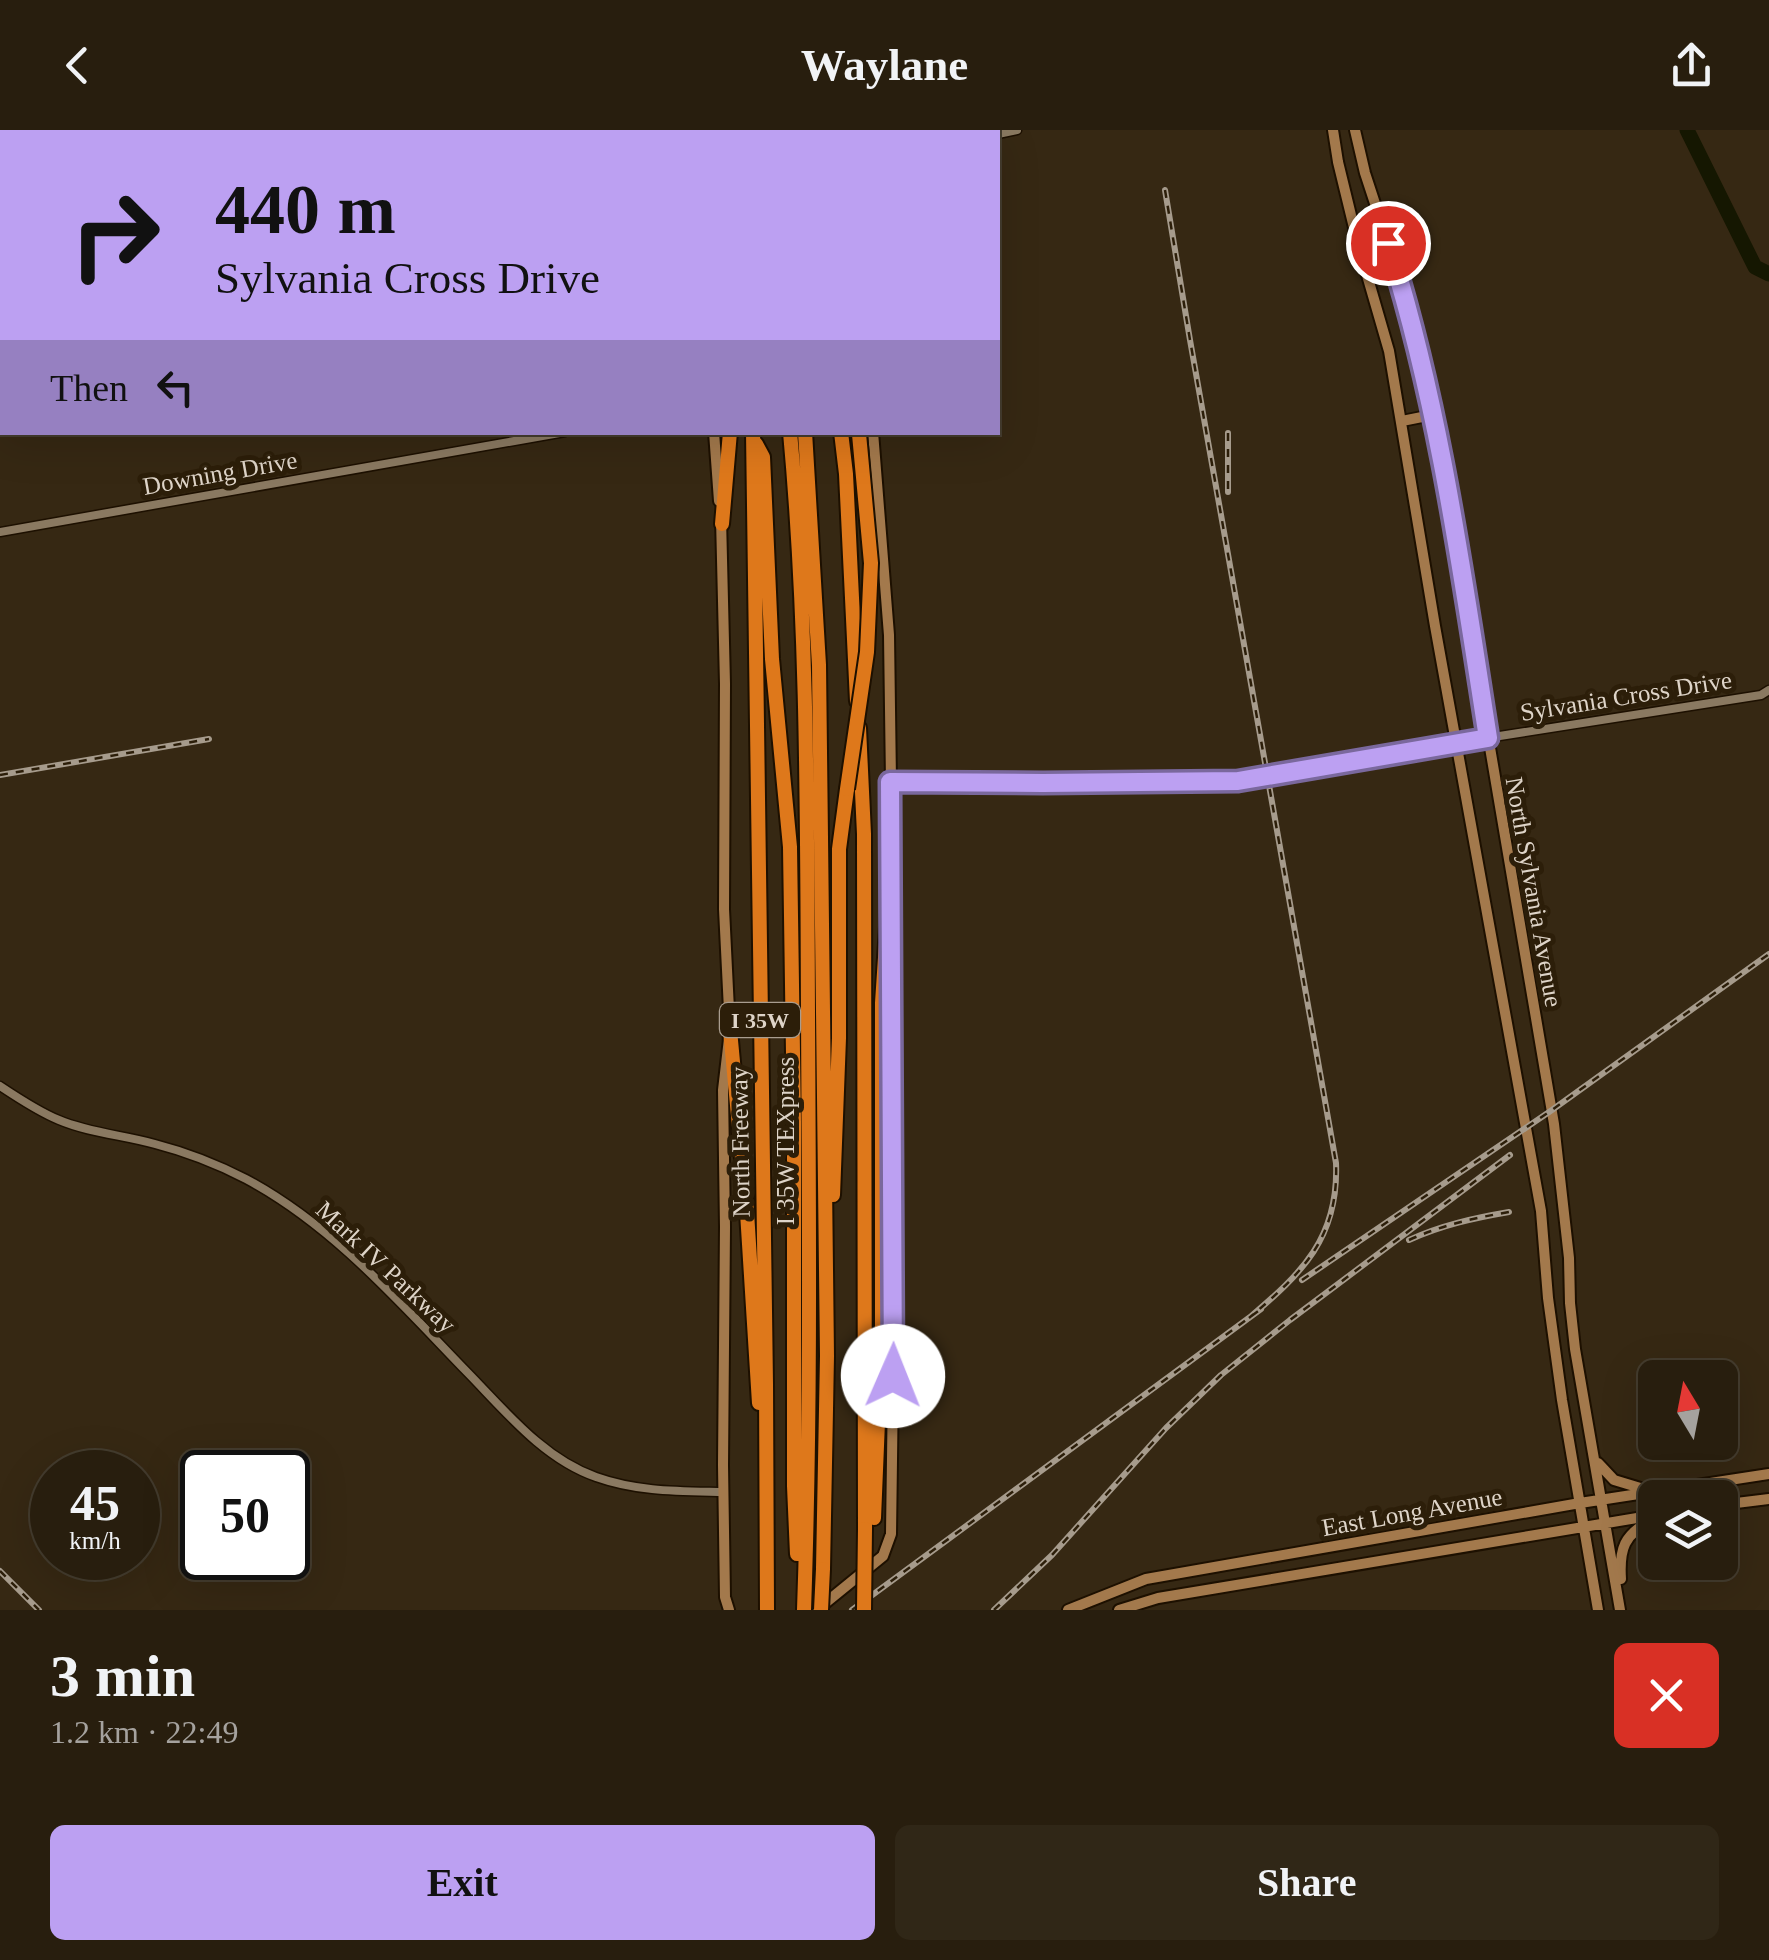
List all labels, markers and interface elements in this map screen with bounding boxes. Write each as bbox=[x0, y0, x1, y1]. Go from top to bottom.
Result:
icon: back bbox=[50, 38, 105, 93]
icon: share bbox=[1664, 38, 1719, 93]
text: Waylane bbox=[801, 40, 968, 90]
icon: right bbox=[50, 170, 180, 300]
text: 440 m bbox=[215, 171, 396, 248]
pin bbox=[1346, 201, 1431, 286]
icon: arrive bbox=[1361, 216, 1416, 271]
text: Sylvania Cross Drive bbox=[215, 253, 600, 303]
icon: left bbox=[148, 360, 203, 415]
text: Then bbox=[50, 367, 128, 409]
street label: Downing Drive bbox=[141, 446, 299, 500]
street label: Sylvania Cross Drive bbox=[1518, 666, 1734, 726]
street label: North Sylvania Avenue bbox=[1500, 775, 1568, 1009]
road number: I 35W bbox=[720, 1003, 800, 1037]
street label: I 35W TEXpress bbox=[772, 1057, 799, 1225]
street label: North Freeway bbox=[725, 1066, 755, 1218]
street label: Mark IV Parkway bbox=[311, 1196, 461, 1339]
position arrow bbox=[841, 1324, 945, 1428]
north arrow bbox=[1638, 1360, 1738, 1460]
map controls bbox=[1638, 1360, 1738, 1580]
speed limit sign: 50 bbox=[180, 1450, 310, 1580]
text: 45 bbox=[70, 1475, 120, 1531]
button: layers bbox=[1638, 1480, 1738, 1580]
street label: East Long Avenue bbox=[1320, 1483, 1504, 1541]
text: km/h bbox=[69, 1527, 121, 1554]
text: 3 min bbox=[50, 1643, 195, 1709]
button: close bbox=[1614, 1643, 1719, 1748]
text: 1.2 km · 22:49 bbox=[50, 1714, 238, 1750]
button: Exit bbox=[50, 1825, 875, 1940]
button: Share bbox=[895, 1825, 1719, 1940]

